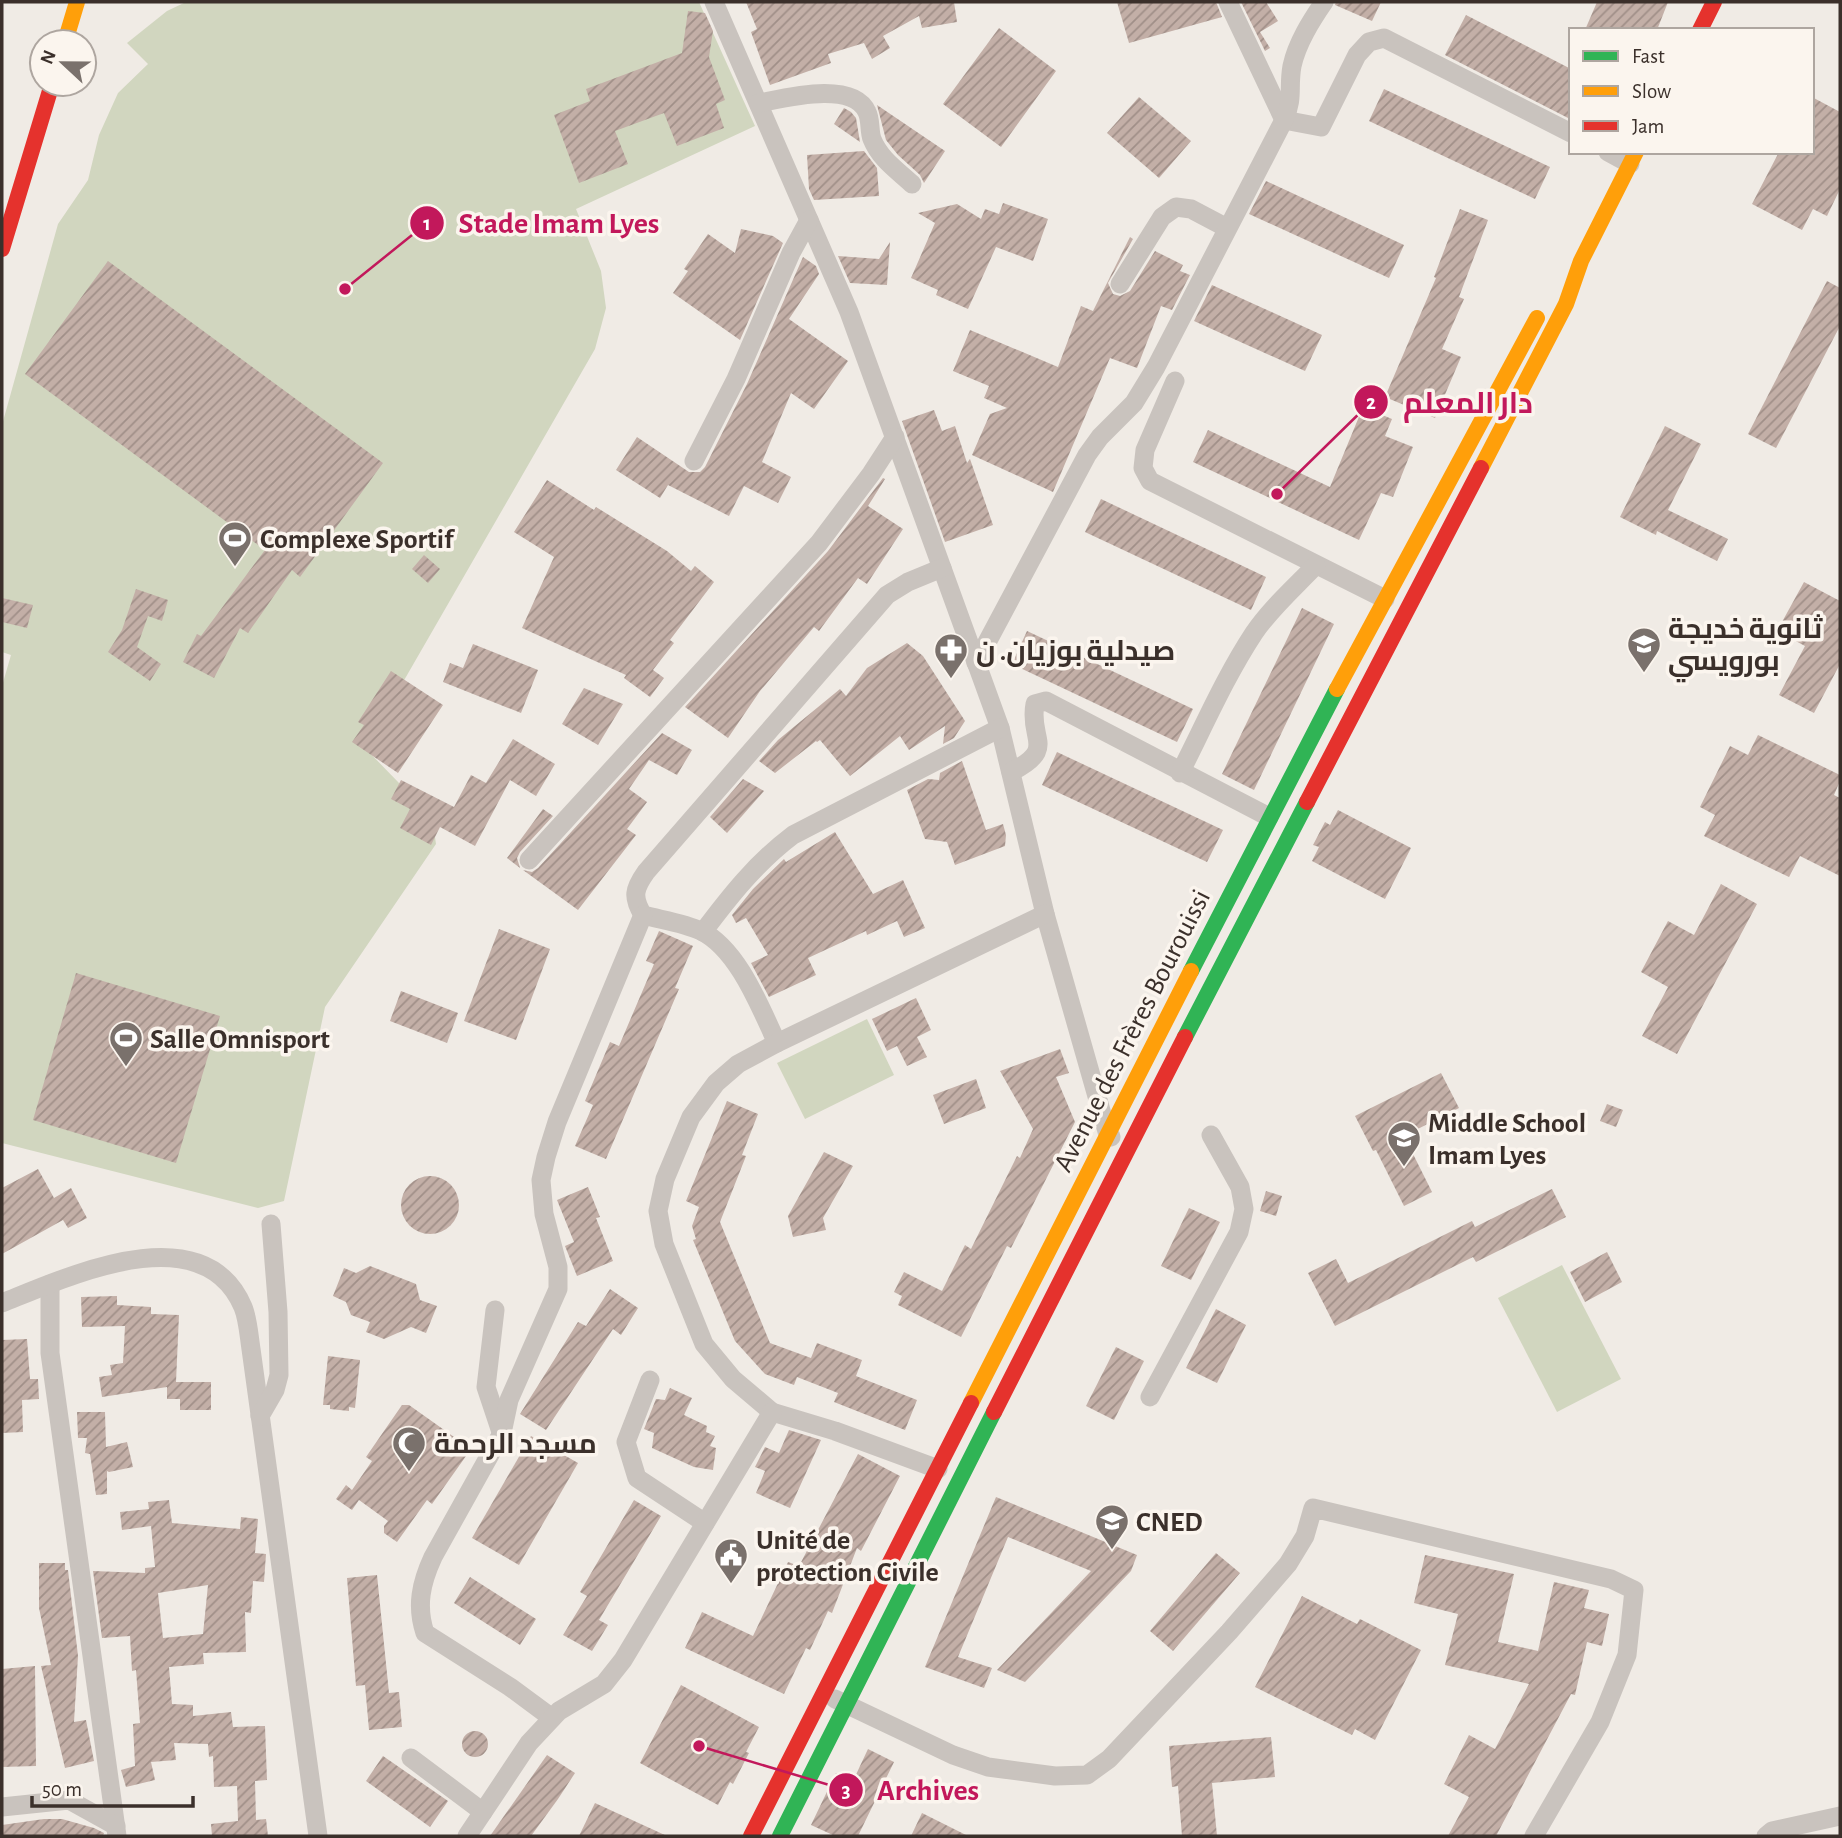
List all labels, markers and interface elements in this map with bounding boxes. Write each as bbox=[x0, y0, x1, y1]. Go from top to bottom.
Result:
north arrow bbox=[28, 28, 98, 98]
legend bbox=[1569, 28, 1814, 154]
text: Fast bbox=[1632, 46, 1665, 67]
text: N bbox=[37, 48, 60, 67]
text: Slow bbox=[1632, 81, 1671, 102]
text: Jam bbox=[1632, 116, 1664, 137]
callout: Stade Imam Lyes bbox=[409, 197, 673, 248]
text: Stade Imam Lyes bbox=[459, 209, 659, 239]
text: 1 bbox=[423, 213, 431, 234]
callout: دار المعلم bbox=[1354, 377, 1547, 428]
text: دار المعلم bbox=[1403, 389, 1533, 423]
text: 2 bbox=[1366, 392, 1376, 413]
sports icon: Complexe Sportif bbox=[216, 519, 254, 568]
place label: Complexe Sportif bbox=[260, 526, 455, 554]
place label: ثانوية خديجة بورويسي bbox=[1668, 614, 1823, 683]
school or university icon: ثانوية خديجة بورويسي bbox=[1625, 625, 1663, 674]
pharmacy icon: صيدلية بوزيان. ن bbox=[932, 631, 970, 680]
place label: صيدلية بوزيان. ن bbox=[976, 638, 1175, 667]
street label: Avenue des Frères Bourouissi bbox=[1049, 885, 1216, 1176]
sports icon: Salle Omnisport bbox=[107, 1019, 145, 1068]
place label: Salle Omnisport bbox=[150, 1026, 330, 1054]
place label: Middle School Imam Lyes bbox=[1428, 1110, 1586, 1170]
school or university icon: Middle School Imam Lyes bbox=[1385, 1119, 1423, 1168]
mosque icon: مسجد الرحمة bbox=[390, 1424, 428, 1473]
place label: مسجد الرحمة bbox=[434, 1431, 597, 1460]
school or university icon: CNED bbox=[1093, 1502, 1131, 1551]
place label: CNED bbox=[1136, 1509, 1203, 1537]
place label: Unité de protection Civile bbox=[756, 1527, 939, 1587]
public building icon: Unité de protection Civile bbox=[712, 1536, 750, 1585]
scale bar bbox=[32, 1764, 192, 1808]
callout: Archives bbox=[828, 1764, 993, 1815]
text: Archives bbox=[877, 1776, 979, 1806]
text: 50 m bbox=[42, 1779, 82, 1800]
text: 3 bbox=[841, 1780, 851, 1801]

